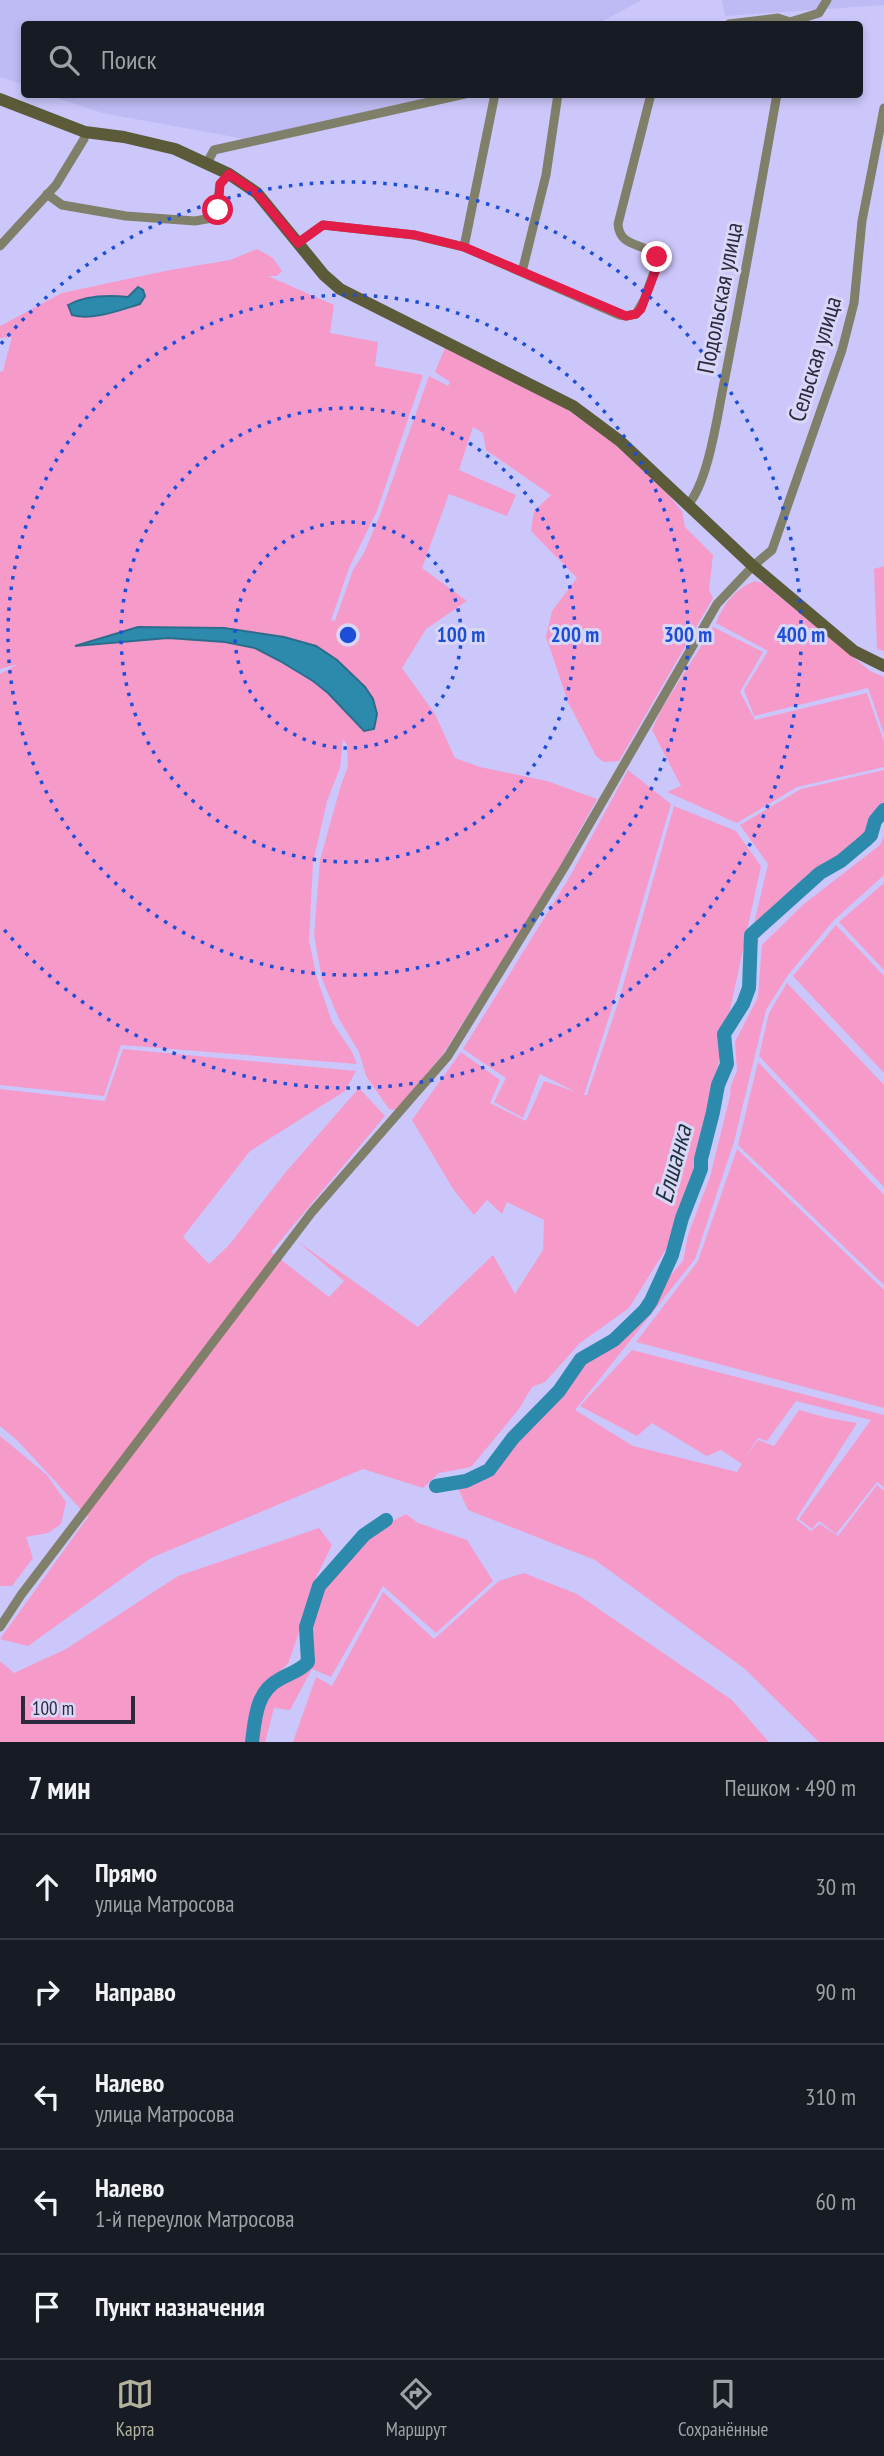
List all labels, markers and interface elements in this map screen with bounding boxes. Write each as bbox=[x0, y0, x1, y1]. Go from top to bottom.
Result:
search box bbox=[21, 21, 863, 98]
icon: search bbox=[45, 41, 83, 79]
text: Поиск bbox=[101, 43, 157, 76]
route start bbox=[202, 194, 233, 225]
street label: Подольская улица bbox=[690, 220, 749, 376]
route end bbox=[641, 241, 672, 272]
street label: Сельская улица bbox=[781, 292, 848, 425]
text: 100 m bbox=[437, 621, 485, 648]
text: 200 m bbox=[551, 621, 599, 648]
text: 300 m bbox=[664, 621, 712, 648]
text: 400 m bbox=[777, 621, 825, 648]
centre of rings bbox=[336, 623, 360, 647]
water label: Елшанка bbox=[646, 1120, 699, 1206]
scale bar bbox=[21, 1693, 135, 1725]
text: 100 m bbox=[32, 1696, 74, 1720]
text: 7 мин bbox=[28, 1768, 91, 1807]
text: Пешком · 490 m bbox=[725, 1773, 856, 1802]
text: Прямо bbox=[95, 1856, 157, 1889]
icon: ahead bbox=[28, 1868, 66, 1906]
text: 30 m bbox=[815, 1872, 856, 1901]
text: улица Матросова bbox=[95, 1889, 234, 1918]
icon: right bbox=[28, 1973, 66, 2011]
text: Направо bbox=[95, 1975, 176, 2008]
text: 90 m bbox=[815, 1977, 856, 2006]
text: Налево bbox=[95, 2066, 164, 2099]
icon: left bbox=[28, 2078, 66, 2116]
text: 310 m bbox=[805, 2082, 856, 2111]
text: улица Матросова bbox=[95, 2099, 234, 2128]
text: Налево bbox=[95, 2171, 164, 2204]
icon: left bbox=[28, 2183, 66, 2221]
text: 60 m bbox=[815, 2187, 856, 2216]
text: 1-й переулок Матросова bbox=[95, 2204, 294, 2233]
icon: arrive bbox=[28, 2288, 66, 2326]
text: Пункт назначения bbox=[95, 2290, 265, 2323]
tab: Карта bbox=[116, 2375, 154, 2441]
tab: Маршрут bbox=[386, 2375, 446, 2441]
tab: Сохранённые bbox=[678, 2375, 768, 2441]

